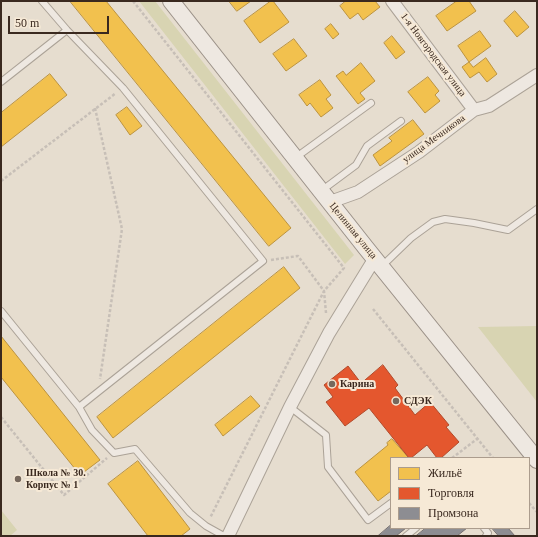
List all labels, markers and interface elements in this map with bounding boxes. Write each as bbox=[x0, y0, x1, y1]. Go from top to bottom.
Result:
scale bar bbox=[10, 8, 111, 34]
street label: 1-я Новгородская улица bbox=[398, 11, 468, 99]
text: 50 m bbox=[15, 16, 39, 30]
street label: улица Мечникова bbox=[400, 112, 468, 166]
street label: Целинная улица bbox=[327, 200, 379, 262]
place label: Карина bbox=[340, 378, 374, 390]
marker: Карина bbox=[327, 379, 337, 389]
place label: СДЭК bbox=[404, 395, 432, 407]
marker: СДЭК bbox=[391, 396, 401, 406]
legend bbox=[390, 457, 530, 529]
text: Жильё bbox=[428, 466, 462, 480]
place label: Школа № 30. Корпус № 1 bbox=[26, 467, 86, 490]
marker: Школа № 30. Корпус № 1 bbox=[13, 474, 23, 484]
text: Торговля bbox=[428, 486, 474, 500]
text: Промзона bbox=[428, 506, 478, 520]

